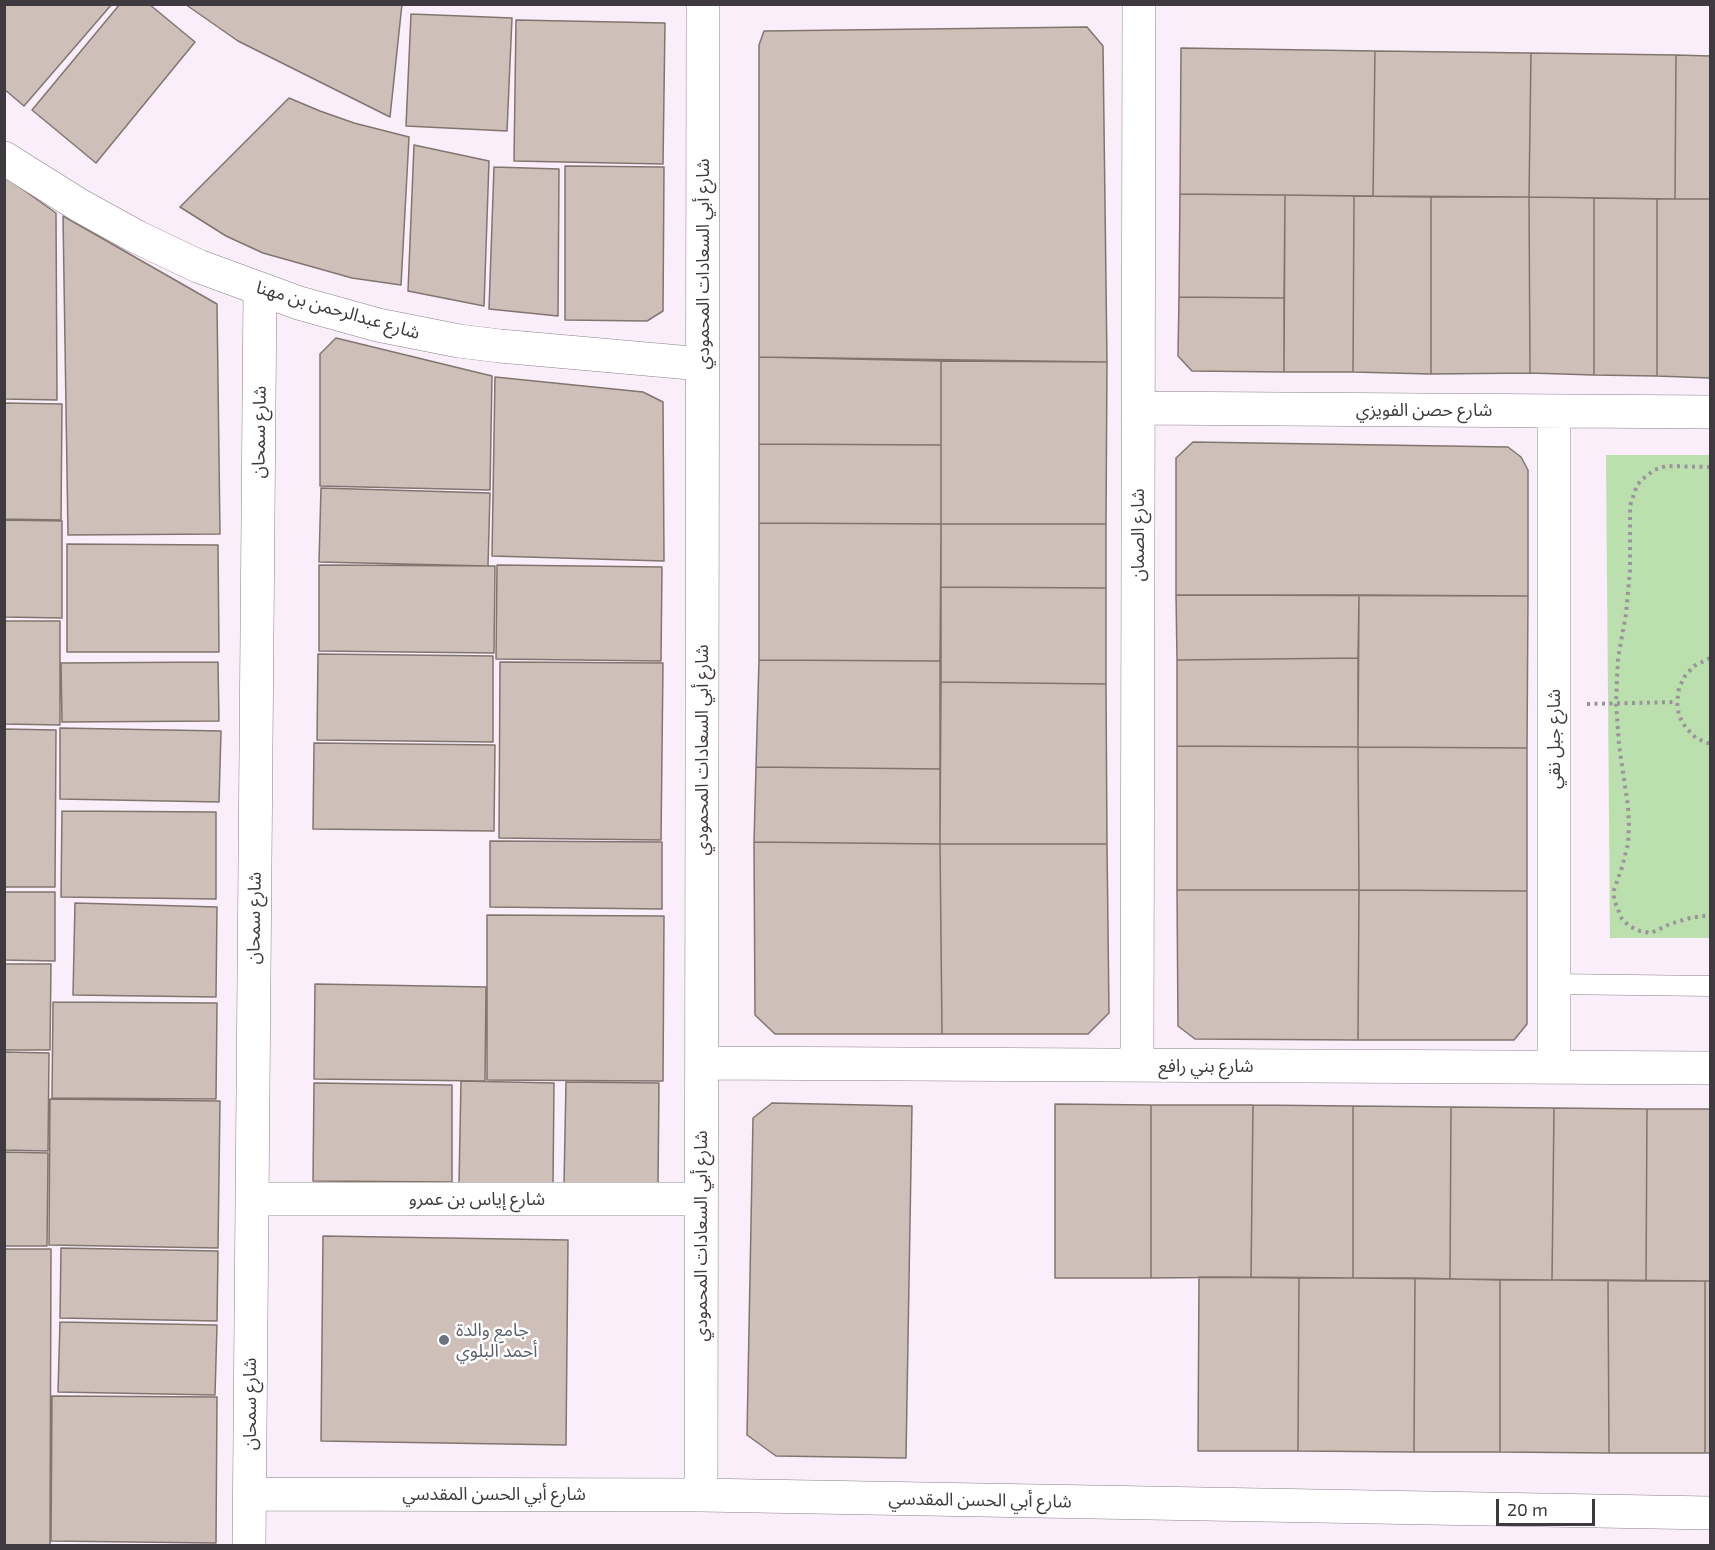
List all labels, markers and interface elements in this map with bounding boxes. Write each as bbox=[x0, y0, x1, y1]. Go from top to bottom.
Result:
street label: شارع أبي السعادات المحمودي bbox=[692, 158, 714, 370]
street label: شارع عبدالرحمن بن مهنا bbox=[254, 276, 422, 344]
street label: شارع سمحان bbox=[247, 385, 271, 479]
street label: شارع حصن الفويزي bbox=[1356, 399, 1492, 421]
street label: شارع الصمان bbox=[1127, 488, 1149, 582]
street label: شارع أبي السعادات المحمودي bbox=[691, 644, 713, 856]
street label: شارع جبل نقي bbox=[1543, 689, 1565, 789]
street label: شارع سمحان bbox=[242, 871, 266, 965]
street label: شارع بني رافع bbox=[1158, 1055, 1254, 1077]
street label: شارع أبي السعادات المحمودي bbox=[690, 1130, 712, 1342]
street label: شارع إياس بن عمرو bbox=[409, 1188, 545, 1210]
place label: جامع والدة أحمد البلوي bbox=[456, 1319, 538, 1362]
marker: جامع والدة أحمد البلوي bbox=[437, 1333, 451, 1347]
street label: شارع سمحان bbox=[239, 1358, 261, 1450]
street label: شارع أبي الحسن المقدسي bbox=[402, 1483, 586, 1505]
scale bar bbox=[1499, 1487, 1598, 1525]
street label: شارع أبي الحسن المقدسي bbox=[888, 1488, 1072, 1512]
text: 20 m bbox=[1507, 1498, 1548, 1520]

